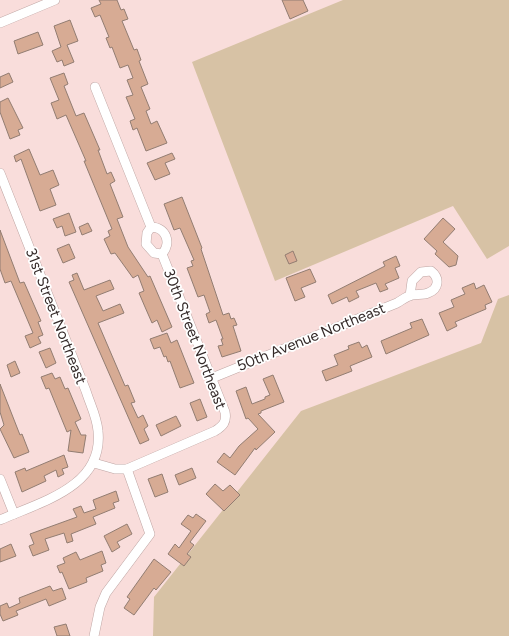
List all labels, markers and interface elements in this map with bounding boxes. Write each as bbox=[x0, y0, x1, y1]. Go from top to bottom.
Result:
street label: 31st Street Northeast bbox=[22, 245, 90, 387]
street label: 30th Street Northeast bbox=[160, 266, 230, 412]
street label: 50th Avenue Northeast bbox=[234, 299, 388, 375]

